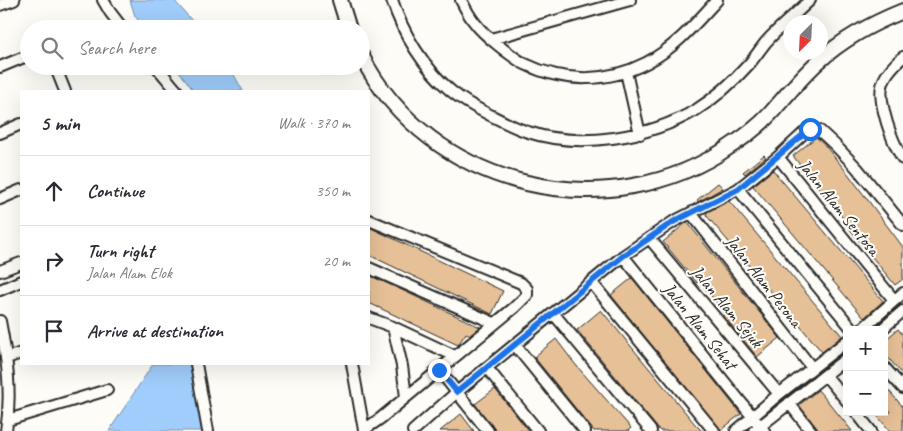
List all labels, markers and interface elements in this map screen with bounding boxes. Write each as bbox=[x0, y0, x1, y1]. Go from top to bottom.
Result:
north arrow bbox=[783, 15, 828, 60]
search box bbox=[20, 20, 370, 75]
icon: search bbox=[38, 34, 66, 62]
text: Search here bbox=[78, 36, 155, 60]
text: 5 min bbox=[40, 110, 80, 136]
text: Walk · 370 m bbox=[278, 113, 350, 133]
route start bbox=[799, 118, 822, 141]
street label: Jalan Alam Sentosa bbox=[793, 153, 886, 261]
icon: ahead bbox=[40, 177, 68, 205]
text: Continue bbox=[87, 179, 144, 203]
text: 350 m bbox=[316, 181, 350, 201]
street label: Jalan Alam Pesona bbox=[720, 229, 808, 333]
text: Turn right bbox=[87, 239, 154, 263]
icon: right bbox=[40, 247, 68, 275]
text: 20 m bbox=[323, 251, 350, 271]
street label: Jalan Alam Sejuk bbox=[685, 259, 769, 353]
text: Jalan Alam Elok bbox=[87, 263, 172, 283]
street label: Jalan Alam Sehat bbox=[658, 277, 744, 376]
icon: arrive bbox=[40, 317, 68, 345]
text: Arrive at destination bbox=[87, 319, 223, 343]
map controls bbox=[843, 326, 888, 416]
button: + bbox=[843, 326, 888, 371]
route end bbox=[428, 359, 451, 382]
button: − bbox=[843, 371, 888, 416]

